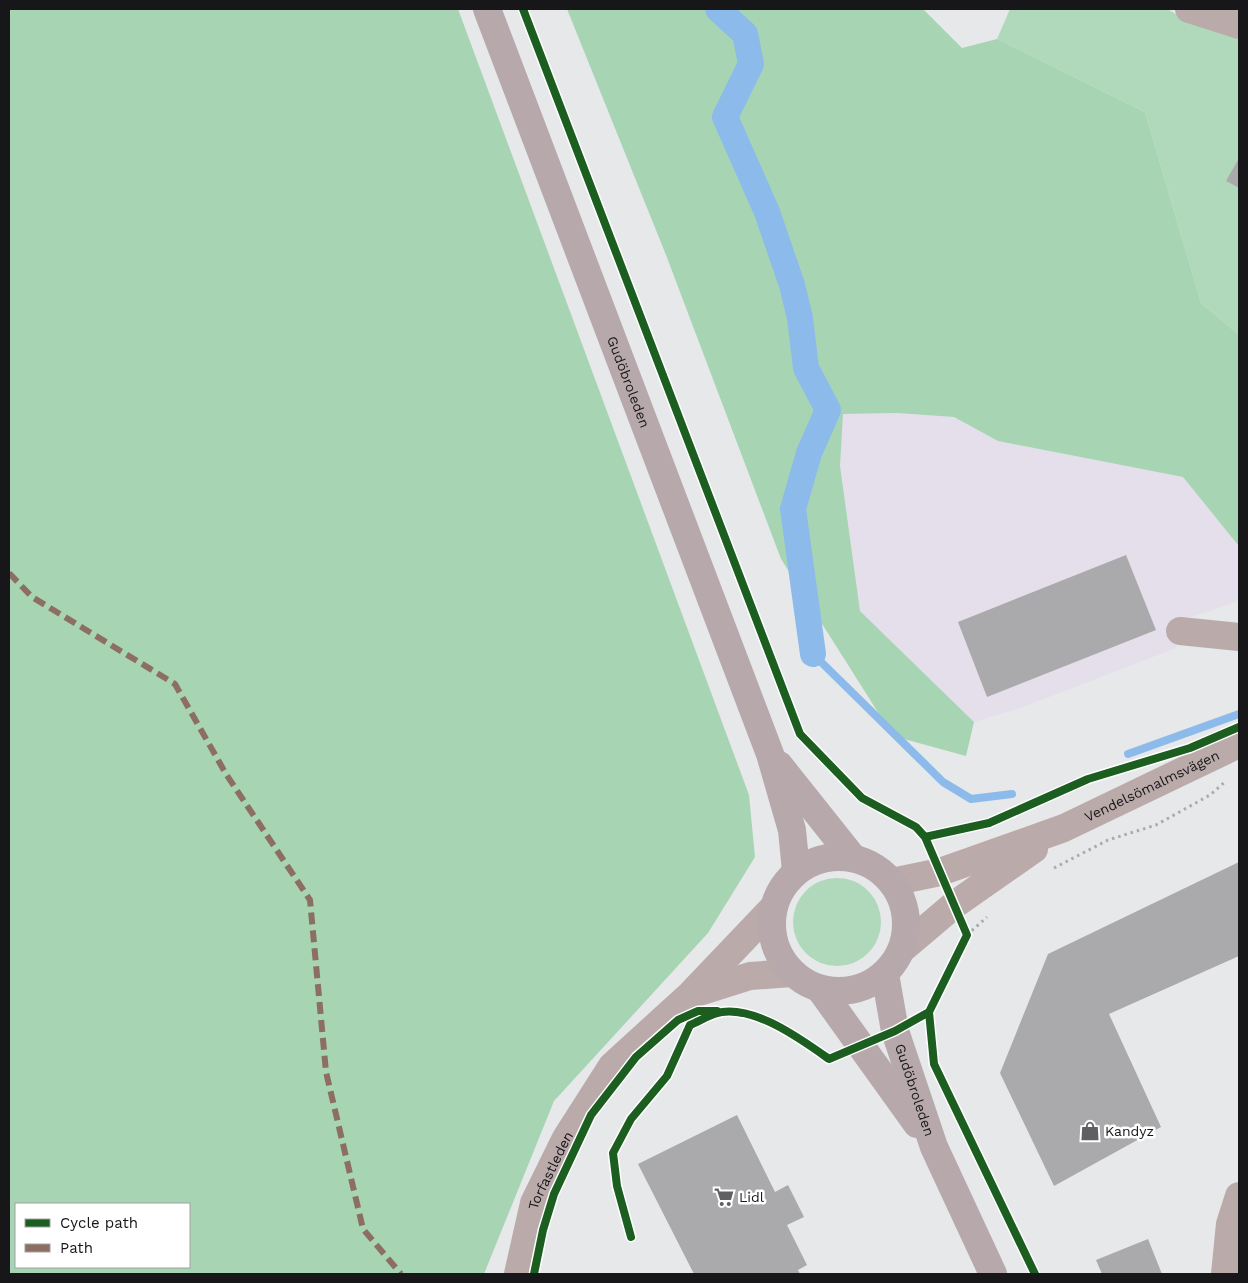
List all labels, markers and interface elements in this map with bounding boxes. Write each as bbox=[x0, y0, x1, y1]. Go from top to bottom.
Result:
street label: Gudöbroleden bbox=[604, 334, 653, 430]
street label: Vendelsömalmsvägen bbox=[1082, 747, 1222, 825]
street label: Gudöbroleden bbox=[892, 1042, 938, 1138]
shop icon: Kandyz bbox=[1079, 1120, 1101, 1142]
place label: Kandyz bbox=[1105, 1123, 1154, 1139]
street label: Torfastleden bbox=[525, 1128, 576, 1211]
supermarket icon: Lidl bbox=[713, 1186, 735, 1208]
place label: Lidl bbox=[739, 1189, 765, 1205]
legend bbox=[15, 1203, 190, 1268]
text: Cycle path bbox=[60, 1214, 138, 1232]
text: Path bbox=[60, 1239, 93, 1257]

